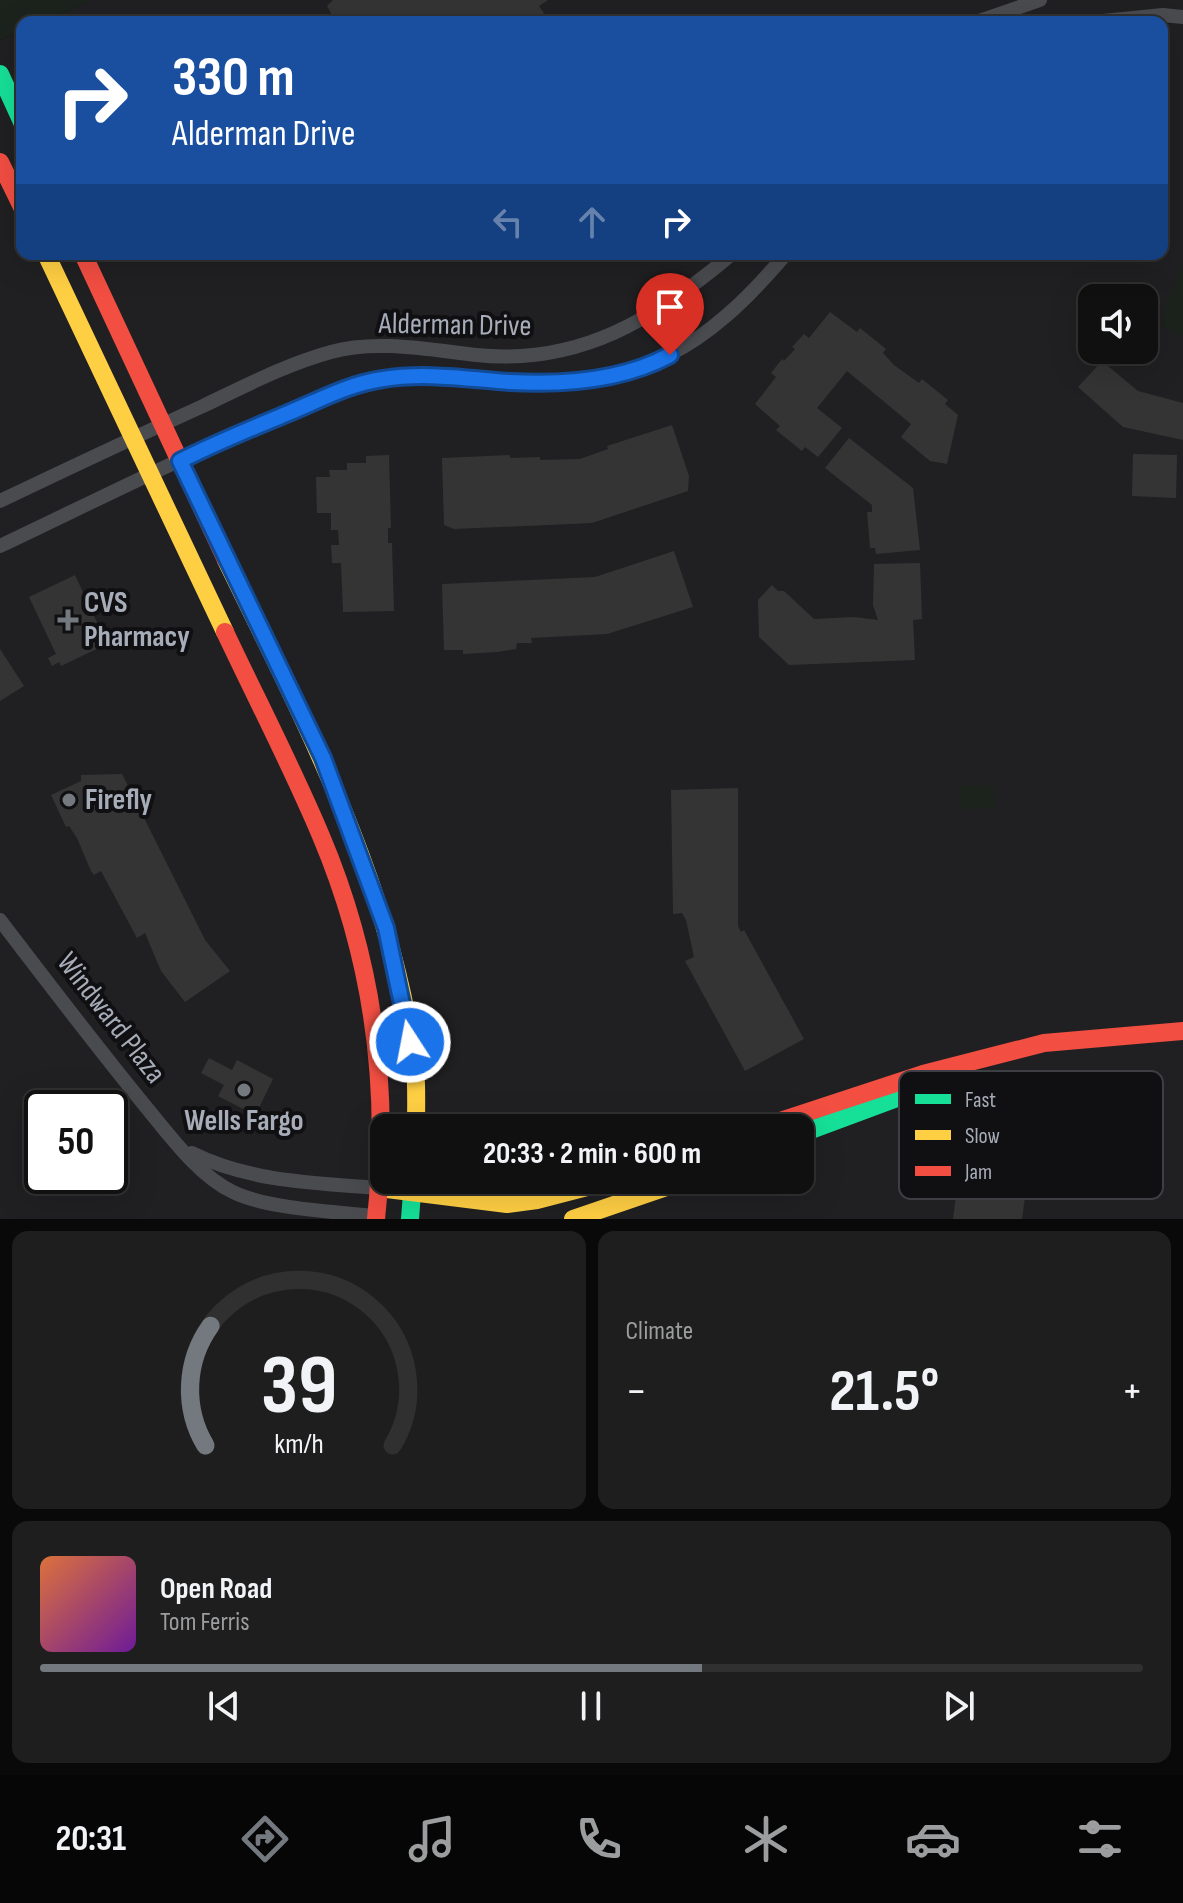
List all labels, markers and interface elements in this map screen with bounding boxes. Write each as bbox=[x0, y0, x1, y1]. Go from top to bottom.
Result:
text: 330 m bbox=[172, 45, 295, 112]
icon: right bbox=[40, 48, 144, 152]
text: Alderman Drive bbox=[172, 113, 355, 156]
icon: left bbox=[486, 200, 530, 244]
icon: ahead bbox=[570, 200, 614, 244]
icon: right bbox=[654, 200, 698, 244]
pin bbox=[636, 273, 704, 355]
map controls bbox=[1078, 284, 1158, 364]
button: sound bbox=[1078, 284, 1158, 364]
icon: arrive bbox=[648, 285, 692, 329]
street label: Alderman Drive bbox=[377, 306, 532, 344]
place label: CVS Pharmacy bbox=[84, 585, 190, 655]
marker: CVS Pharmacy bbox=[59, 611, 77, 629]
place label: Firefly bbox=[85, 782, 152, 818]
marker: Firefly bbox=[60, 791, 78, 809]
street label: Windward Plaza bbox=[49, 945, 173, 1091]
position arrow bbox=[368, 1000, 452, 1084]
legend bbox=[899, 1071, 1163, 1199]
marker: Wells Fargo bbox=[235, 1081, 253, 1099]
text: Fast bbox=[965, 1087, 996, 1114]
speed limit sign: 50 bbox=[24, 1090, 128, 1194]
place label: Wells Fargo bbox=[184, 1103, 304, 1139]
text: Slow bbox=[965, 1123, 1000, 1150]
text: 20:33 · 2 min · 600 m bbox=[483, 1136, 701, 1172]
text: Jam bbox=[964, 1159, 992, 1186]
text: Climate bbox=[626, 1316, 693, 1347]
text: 39 bbox=[260, 1337, 337, 1437]
text: 21.5° bbox=[829, 1356, 939, 1428]
text: − bbox=[626, 1365, 647, 1418]
text: + bbox=[1121, 1365, 1143, 1418]
text: km/h bbox=[274, 1427, 323, 1462]
text: Open Road bbox=[160, 1571, 272, 1607]
text: Tom Ferris bbox=[160, 1607, 250, 1638]
icon: previous bbox=[202, 1684, 246, 1728]
icon: pause bbox=[569, 1684, 613, 1728]
icon: next bbox=[937, 1684, 981, 1728]
icon: directions bbox=[237, 1811, 293, 1867]
icon: music bbox=[404, 1811, 460, 1867]
icon: phone bbox=[571, 1811, 627, 1867]
icon: climate bbox=[738, 1811, 794, 1867]
icon: car bbox=[905, 1811, 961, 1867]
icon: filters bbox=[1072, 1811, 1128, 1867]
text: 20:31 bbox=[55, 1818, 126, 1861]

